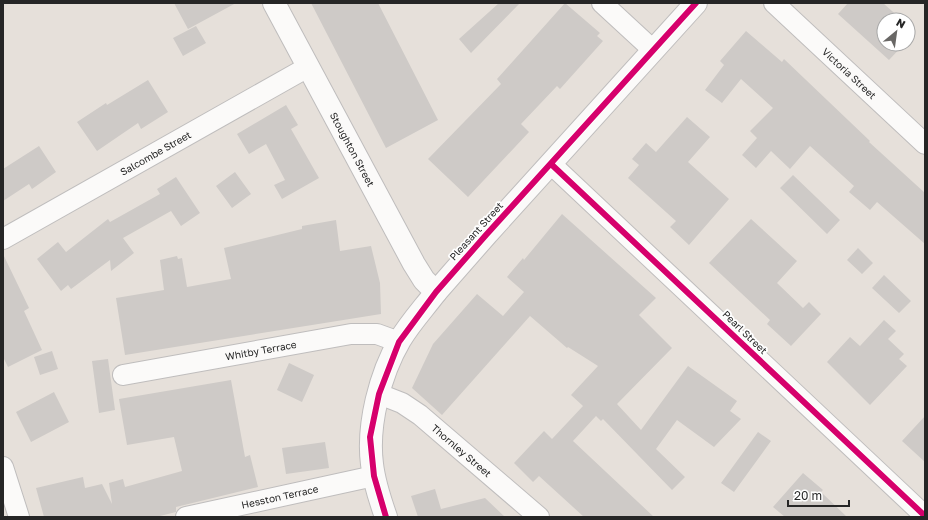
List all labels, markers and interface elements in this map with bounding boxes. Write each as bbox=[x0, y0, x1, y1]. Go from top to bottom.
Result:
north arrow bbox=[876, 12, 916, 52]
text: N bbox=[894, 15, 908, 31]
street label: Victoria Street bbox=[820, 45, 879, 101]
street label: Stoughton Street bbox=[328, 110, 377, 189]
street label: Salcombe Street bbox=[118, 128, 193, 178]
street label: Pleasant Street bbox=[447, 199, 505, 263]
street label: Pearl Street bbox=[720, 308, 770, 356]
street label: Whitby Terrace bbox=[224, 338, 298, 363]
street label: Thornley Street bbox=[429, 422, 494, 480]
street label: Hesston Terrace bbox=[240, 482, 320, 511]
scale bar bbox=[788, 482, 849, 508]
text: 20 m bbox=[794, 488, 822, 503]

